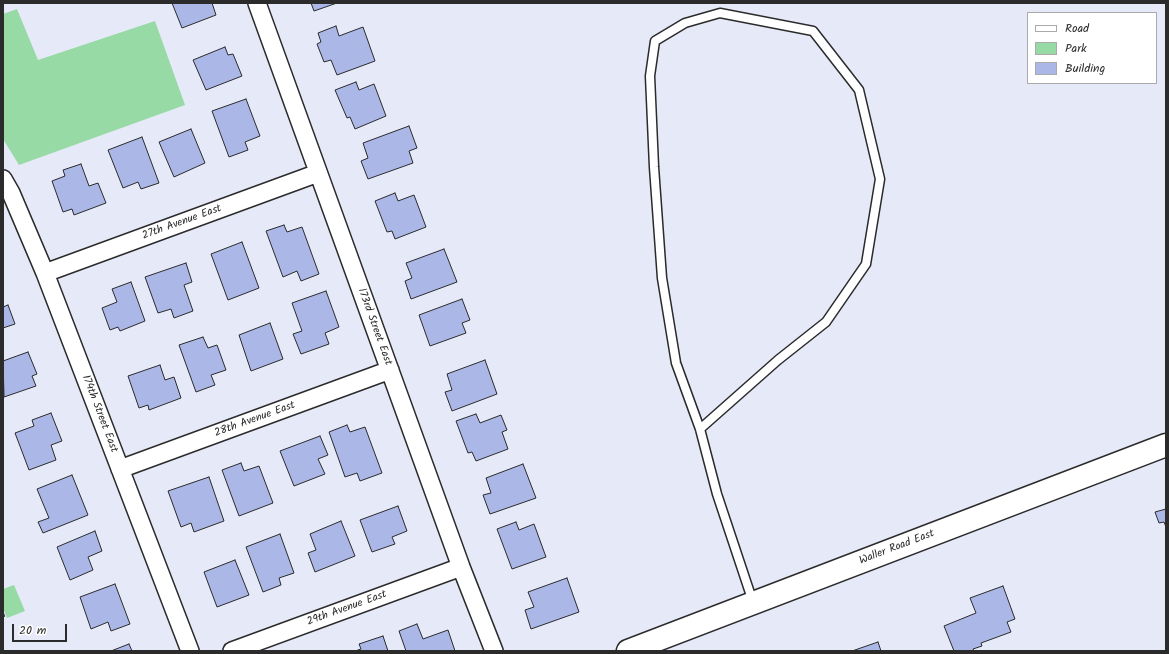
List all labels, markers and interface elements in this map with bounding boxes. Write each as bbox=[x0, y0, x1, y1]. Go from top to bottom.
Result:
legend bbox=[1027, 12, 1157, 84]
text: Road bbox=[1065, 19, 1089, 38]
text: Park bbox=[1065, 39, 1087, 58]
text: Building bbox=[1065, 59, 1105, 78]
street label: 27th Avenue East bbox=[141, 203, 223, 243]
street label: 173rd Street East bbox=[354, 287, 394, 367]
street label: 174th Street East bbox=[78, 373, 120, 455]
street label: 28th Avenue East bbox=[213, 399, 297, 441]
street label: Waller Road East bbox=[858, 528, 936, 568]
street label: 29th Avenue East bbox=[305, 588, 389, 630]
scale bar bbox=[14, 616, 69, 642]
text: 20 m bbox=[19, 621, 46, 640]

